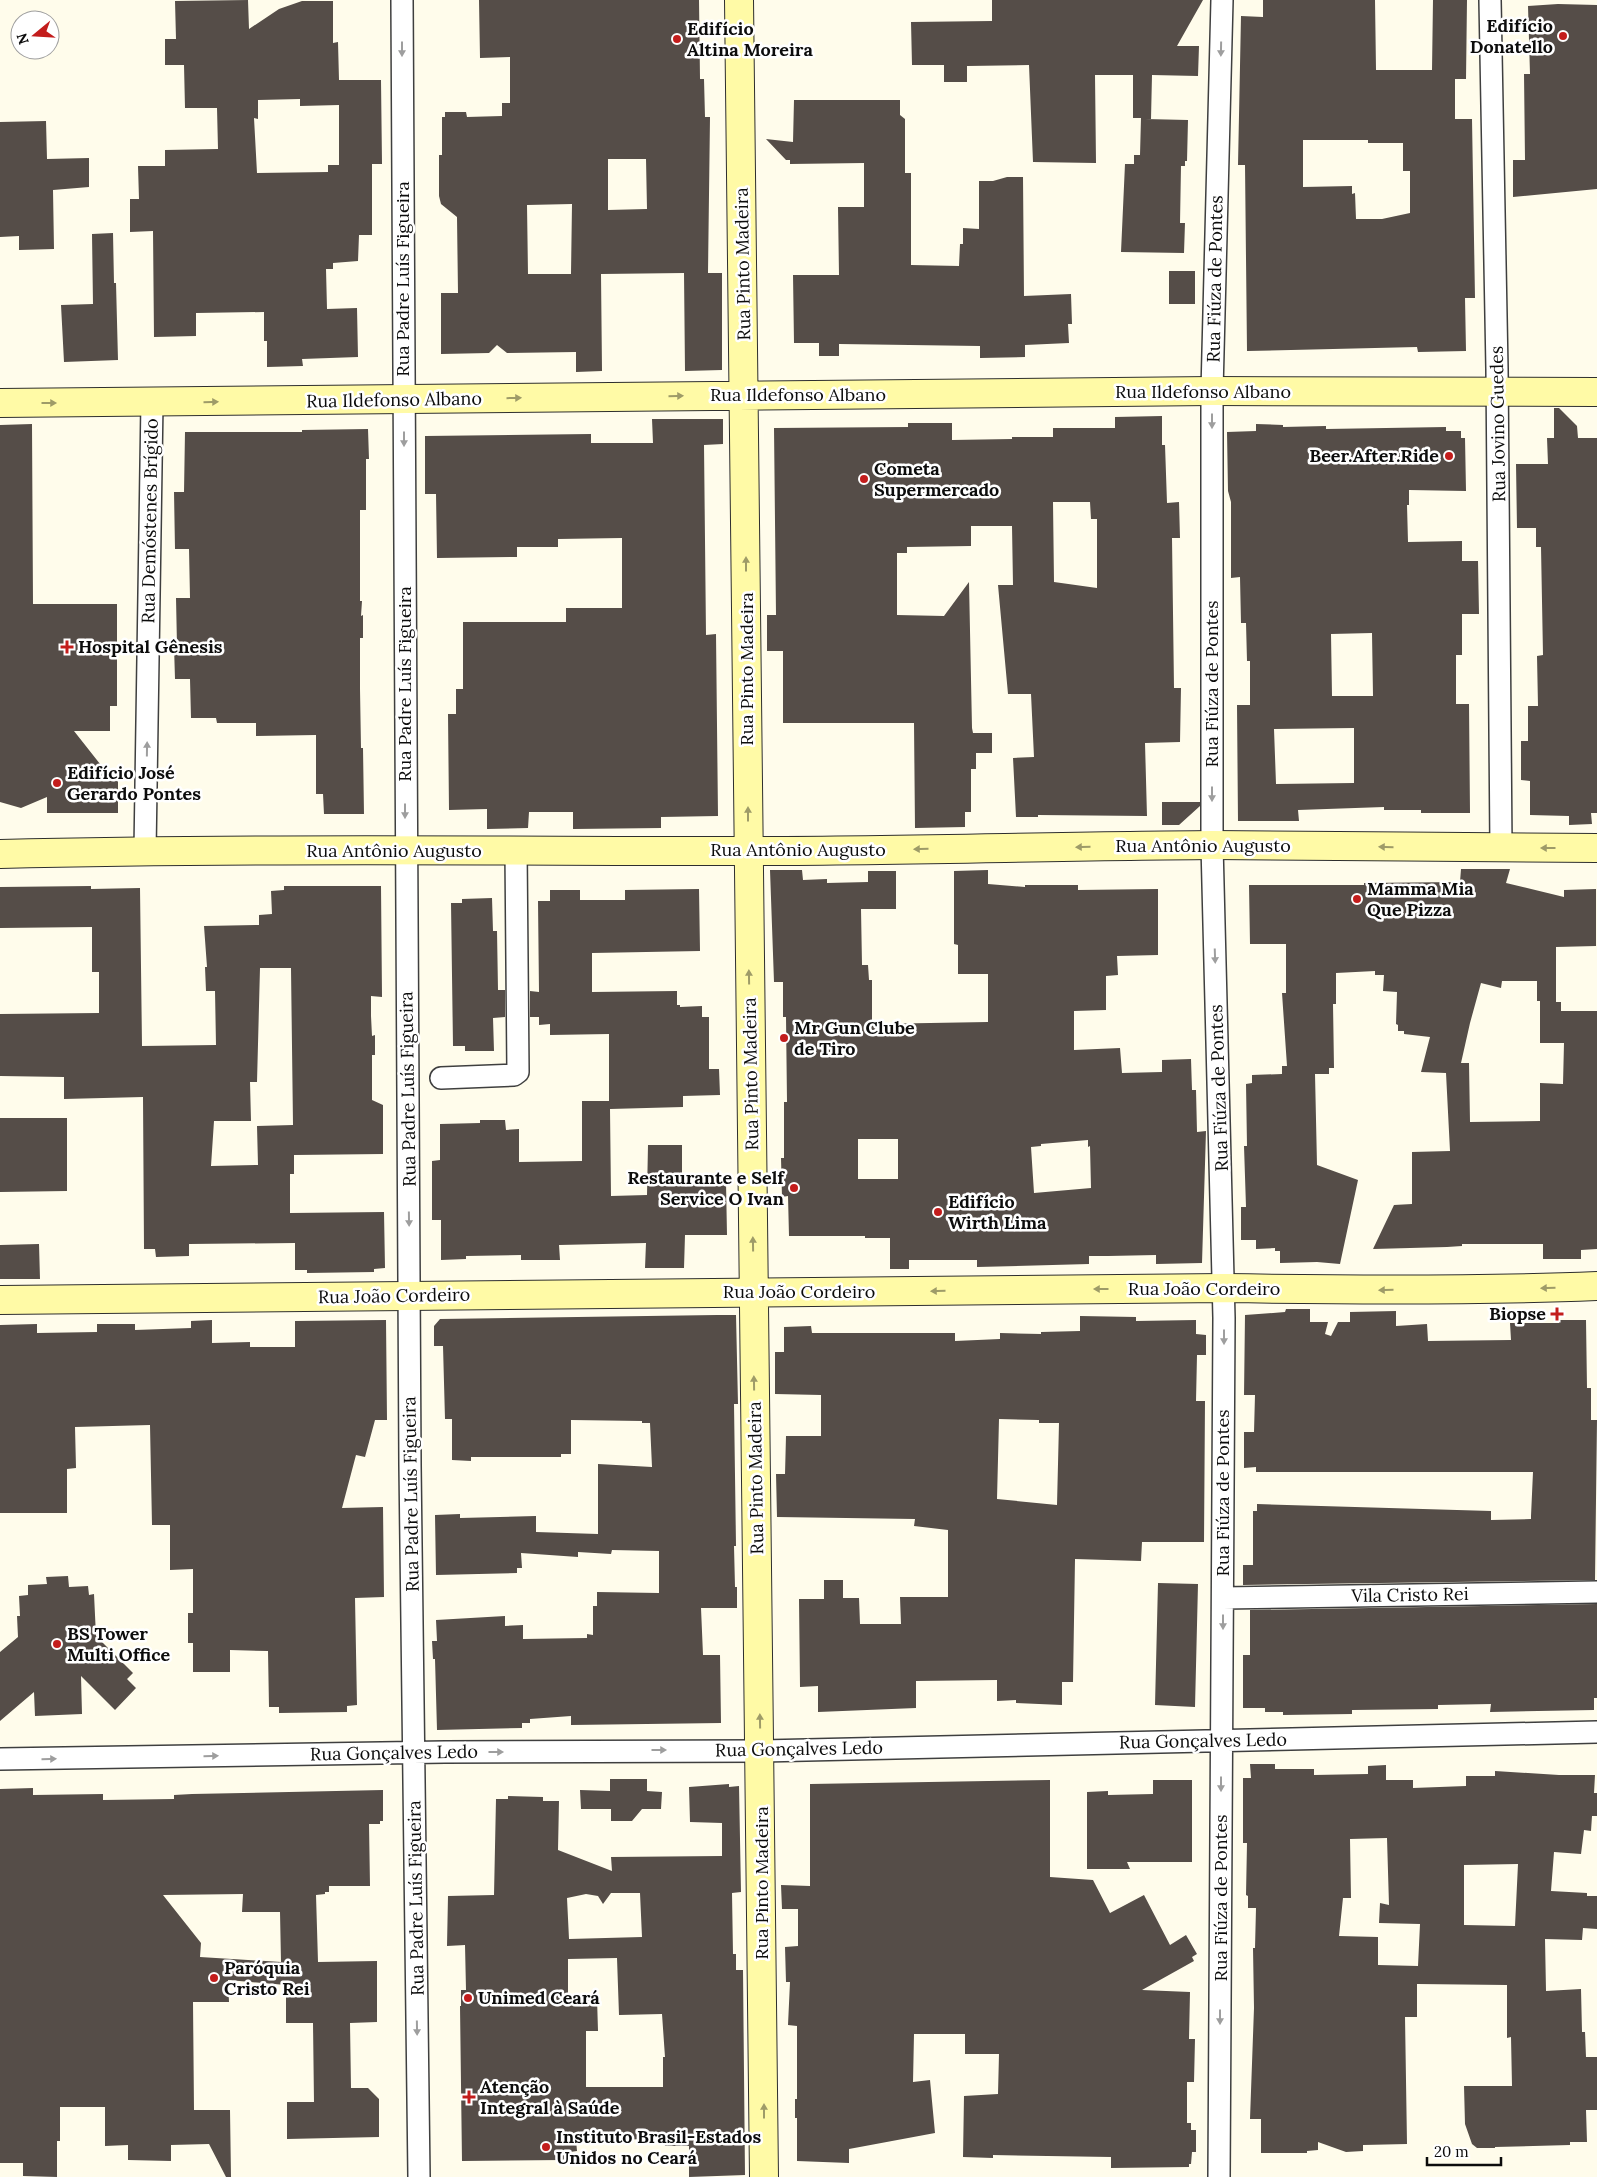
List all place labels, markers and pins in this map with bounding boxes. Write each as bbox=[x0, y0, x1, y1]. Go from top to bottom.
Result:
place label: Edifício Donatello bbox=[1470, 14, 1553, 58]
place label: Edifício Altina Moreira bbox=[687, 17, 813, 61]
marker: Edifício Donatello bbox=[1557, 30, 1569, 42]
marker: Edifício Altina Moreira bbox=[671, 33, 683, 45]
place label: Beer.After.Ride bbox=[1309, 444, 1439, 467]
marker: Beer.After.Ride bbox=[1443, 450, 1455, 462]
place label: Cometa Supermercado bbox=[874, 457, 999, 501]
marker: Cometa Supermercado bbox=[858, 473, 870, 485]
place label: Hospital Gênesis bbox=[78, 635, 223, 658]
marker: Hospital Gênesis bbox=[60, 640, 74, 654]
place label: Edifício José Gerardo Pontes bbox=[67, 761, 201, 805]
marker: Edifício José Gerardo Pontes bbox=[51, 777, 63, 789]
place label: Mamma Mia Que Pizza bbox=[1367, 877, 1474, 921]
marker: Mamma Mia Que Pizza bbox=[1351, 893, 1363, 905]
place label: Mr Gun Clube de Tiro bbox=[794, 1016, 915, 1060]
marker: Mr Gun Clube de Tiro bbox=[778, 1032, 790, 1044]
place label: Restaurante e Self Service O Ivan bbox=[627, 1166, 785, 1210]
marker: Restaurante e Self Service O Ivan bbox=[788, 1182, 800, 1194]
place label: Edifício Wirth Lima bbox=[948, 1190, 1047, 1234]
marker: Edifício Wirth Lima bbox=[932, 1206, 944, 1218]
place label: Biopse bbox=[1489, 1302, 1546, 1325]
marker: Biopse bbox=[1550, 1307, 1564, 1321]
place label: BS Tower Multi Office bbox=[67, 1622, 171, 1666]
marker: BS Tower Multi Office bbox=[51, 1638, 63, 1650]
place label: Paróquia Cristo Rei bbox=[224, 1956, 310, 2000]
marker: Paróquia Cristo Rei bbox=[208, 1972, 220, 1984]
place label: Unimed Ceará bbox=[478, 1986, 600, 2009]
marker: Unimed Ceará bbox=[462, 1992, 474, 2004]
place label: Atenção Integral à Saúde bbox=[480, 2075, 620, 2119]
marker: Atenção Integral à Saúde bbox=[462, 2090, 476, 2104]
place label: Instituto Brasil-Estados Unidos no Ceará bbox=[556, 2125, 762, 2169]
marker: Instituto Brasil-Estados Unidos no Ceará bbox=[540, 2141, 552, 2153]

